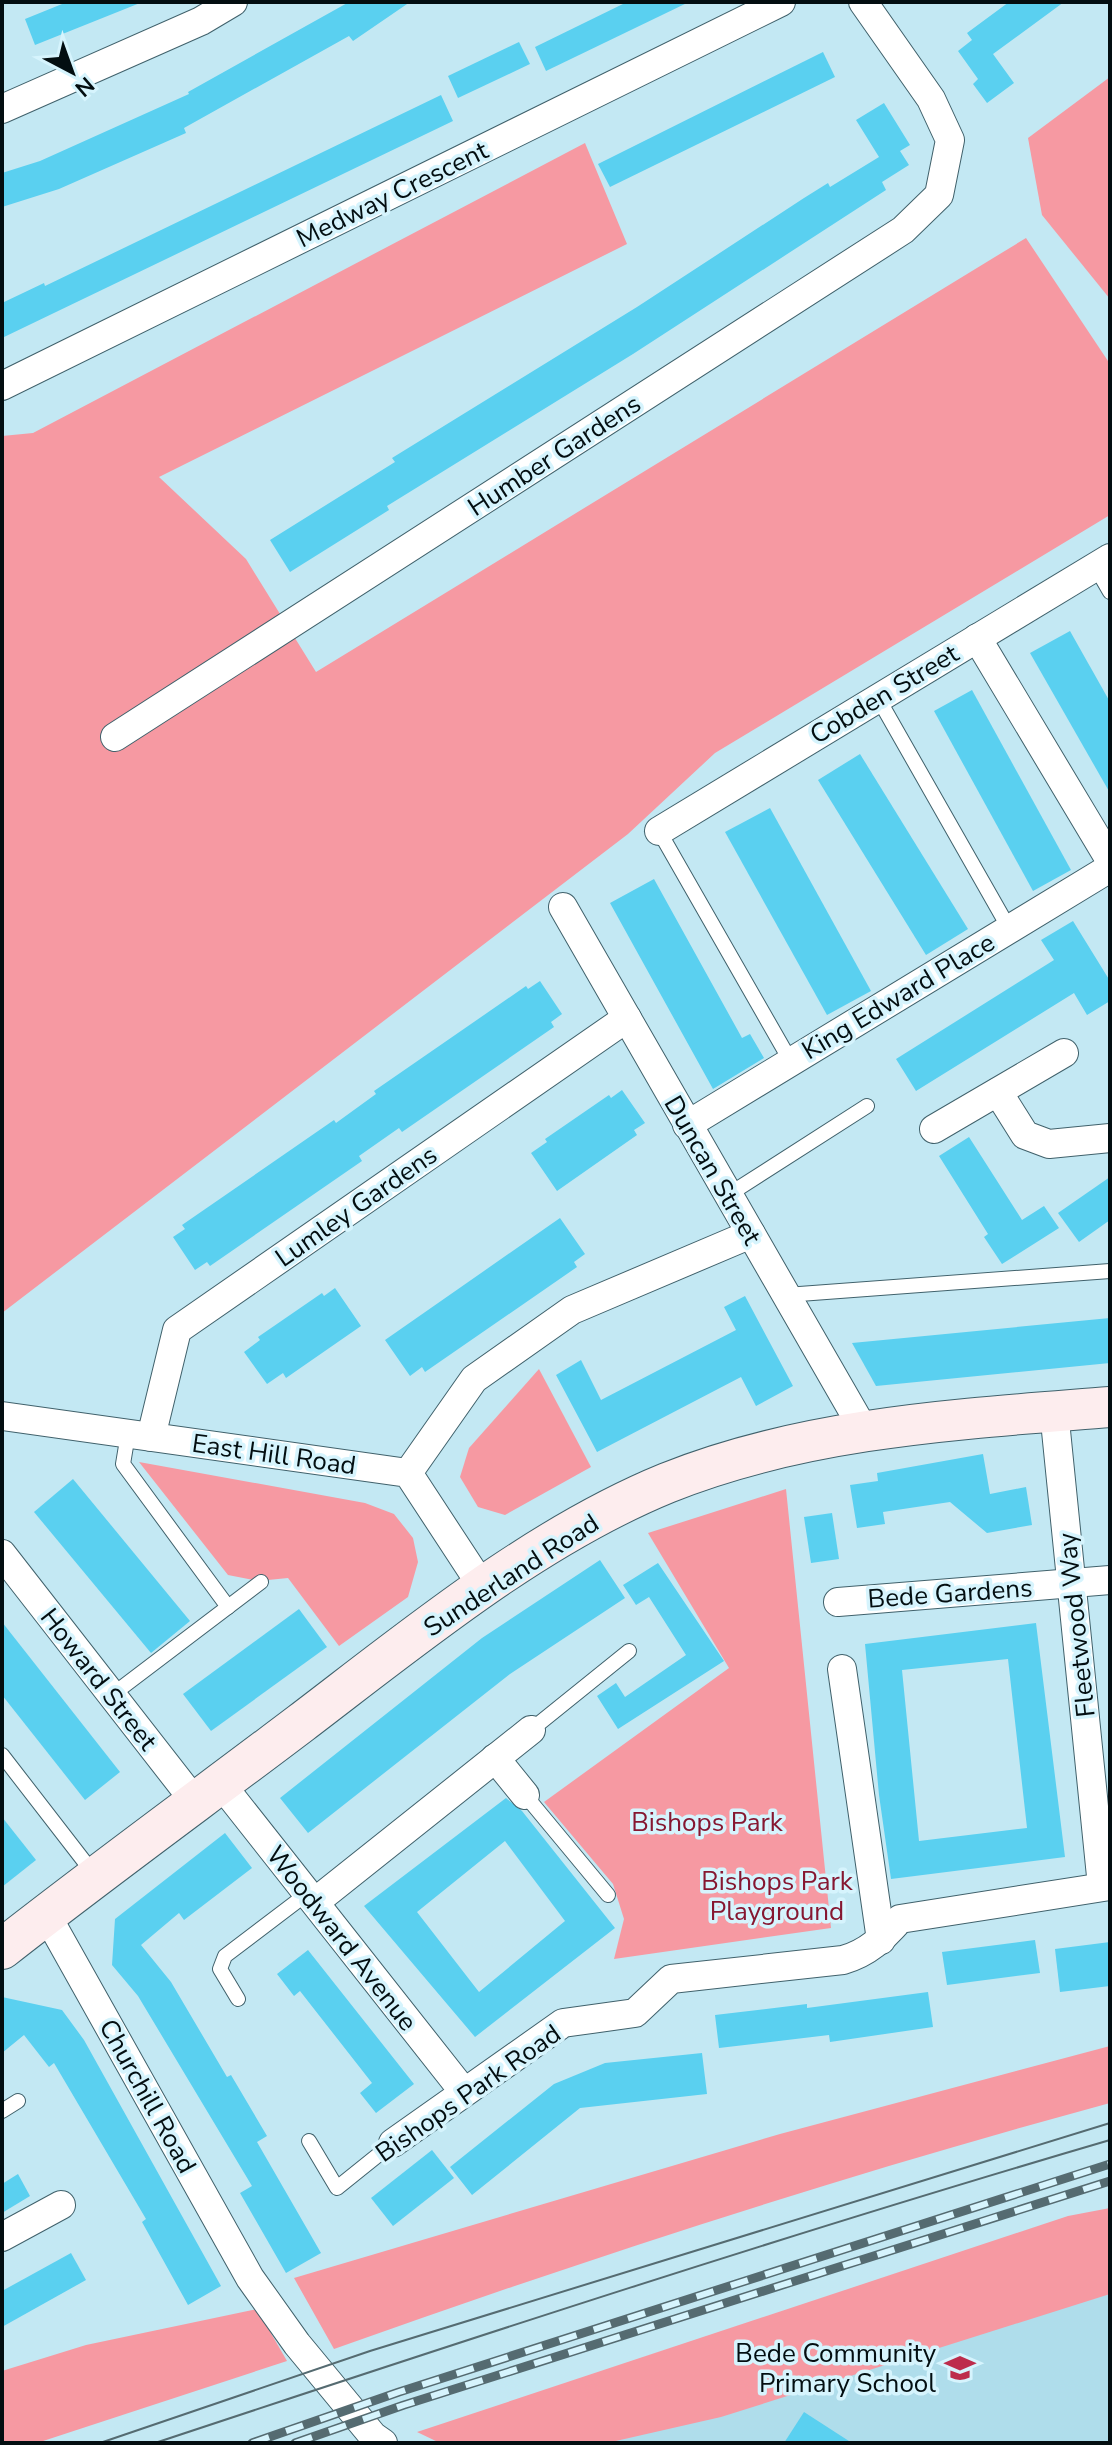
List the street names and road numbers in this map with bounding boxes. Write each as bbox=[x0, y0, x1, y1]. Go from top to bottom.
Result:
street label: Medway Crescent bbox=[291, 133, 495, 256]
street label: Humber Gardens bbox=[461, 386, 648, 524]
street label: Cobden Street bbox=[803, 636, 966, 753]
street label: King Edward Place bbox=[795, 925, 1001, 1068]
street label: Duncan Street bbox=[656, 1089, 770, 1252]
street label: Lumley Gardens bbox=[268, 1138, 444, 1275]
street label: East Hill Road bbox=[190, 1426, 358, 1483]
street label: Sunderland Road bbox=[417, 1506, 606, 1645]
street label: Fleetwood Way bbox=[1049, 1530, 1104, 1719]
street label: Bede Gardens bbox=[866, 1570, 1034, 1617]
street label: Howard Street bbox=[32, 1601, 166, 1758]
street label: Woodward Avenue bbox=[258, 1838, 425, 2038]
street label: Churchill Road bbox=[91, 2013, 204, 2180]
street label: Bishops Park Road bbox=[369, 2016, 568, 2170]

